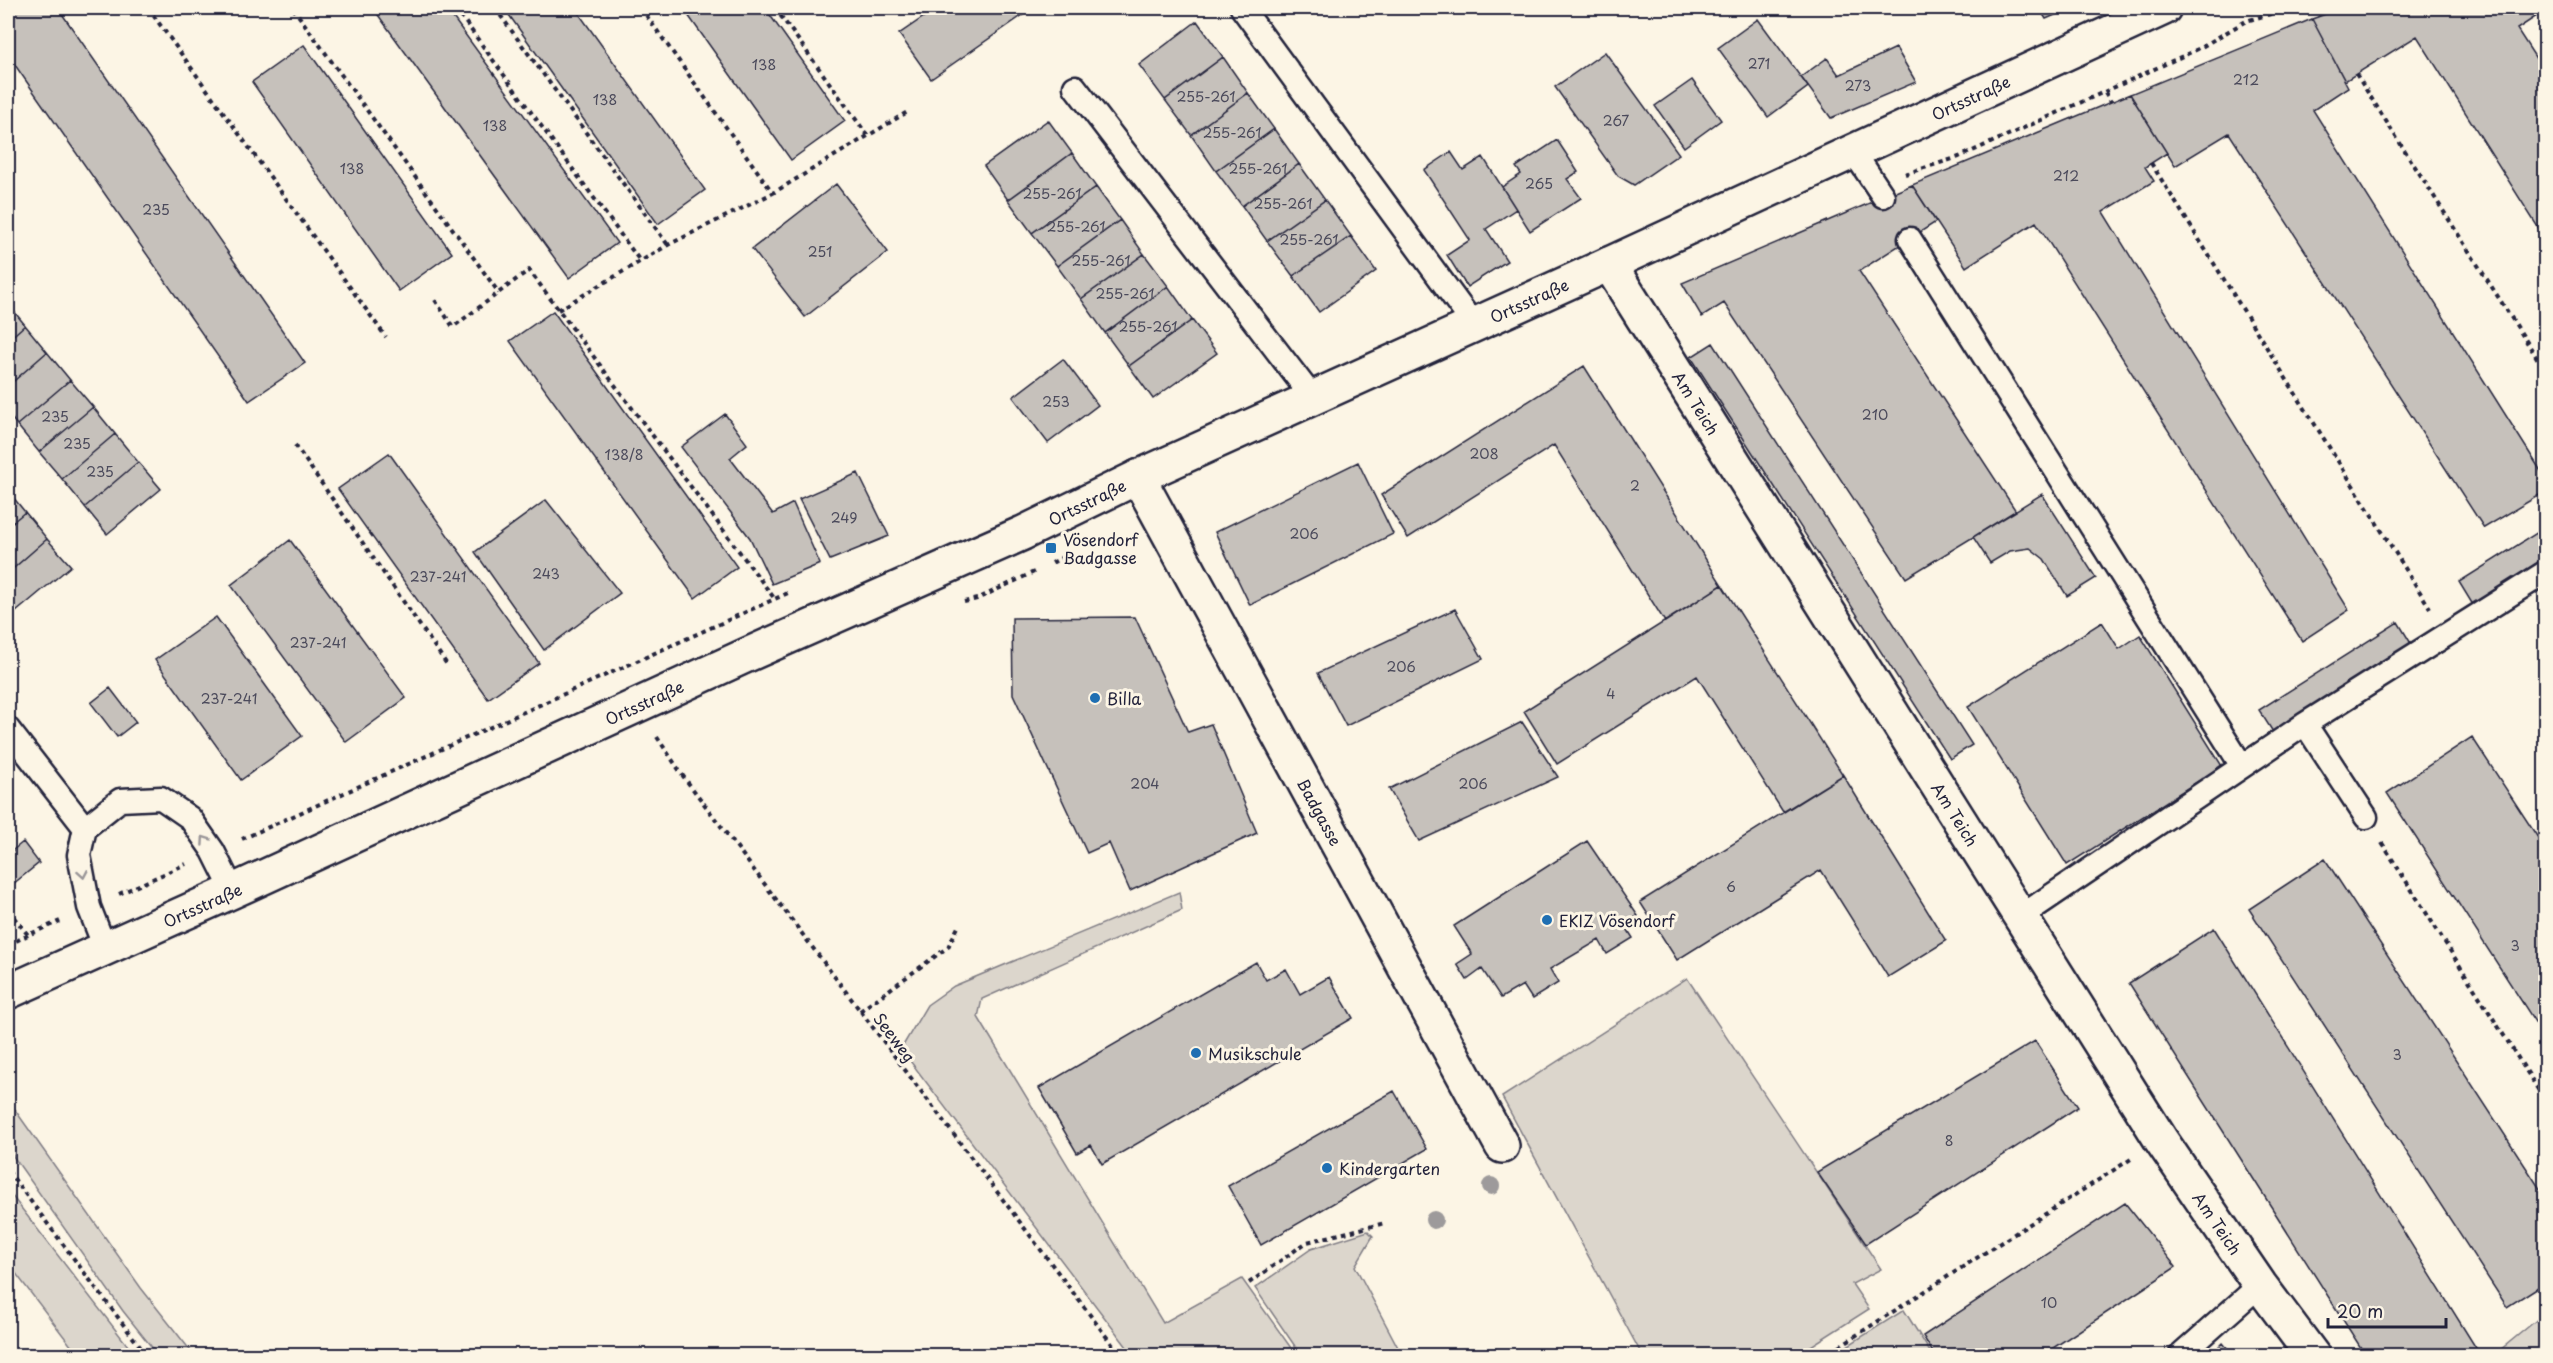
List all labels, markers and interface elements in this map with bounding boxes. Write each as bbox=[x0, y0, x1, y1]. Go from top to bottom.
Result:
house number: 271 bbox=[1748, 53, 1770, 74]
house number: 138 bbox=[752, 54, 776, 75]
street label: Ortsstraße bbox=[1927, 69, 2014, 126]
house number: 212 bbox=[2233, 69, 2259, 90]
house number: 273 bbox=[1845, 75, 1871, 96]
house number: 255-261 bbox=[1177, 86, 1235, 107]
house number: 138 bbox=[593, 89, 617, 110]
house number: 267 bbox=[1603, 110, 1629, 131]
house number: 138 bbox=[483, 115, 507, 136]
house number: 255-261 bbox=[1203, 122, 1261, 143]
house number: 138 bbox=[340, 158, 364, 179]
house number: 255-261 bbox=[1229, 158, 1287, 179]
house number: 212 bbox=[2053, 165, 2079, 186]
house number: 265 bbox=[1525, 173, 1553, 194]
house number: 255-261 bbox=[1023, 183, 1081, 204]
house number: 255-261 bbox=[1254, 193, 1312, 214]
house number: 235 bbox=[142, 199, 170, 220]
house number: 255-261 bbox=[1047, 216, 1105, 237]
house number: 255-261 bbox=[1280, 229, 1338, 250]
house number: 251 bbox=[808, 241, 832, 262]
house number: 255-261 bbox=[1072, 250, 1130, 271]
street label: Ortsstraße bbox=[1486, 272, 1572, 328]
house number: 255-261 bbox=[1096, 283, 1154, 304]
house number: 255-261 bbox=[1119, 316, 1177, 337]
street label: Am Teich bbox=[1667, 366, 1726, 439]
house number: 253 bbox=[1042, 391, 1070, 412]
house number: 210 bbox=[1862, 404, 1888, 425]
house number: 235 bbox=[41, 406, 69, 427]
house number: 235 bbox=[63, 433, 91, 454]
house number: 208 bbox=[1469, 443, 1499, 464]
house number: 138/8 bbox=[605, 444, 643, 465]
house number: 235 bbox=[86, 461, 114, 482]
street label: Ortsstraße bbox=[1044, 473, 1130, 531]
house number: 2 bbox=[1630, 475, 1640, 496]
house number: 249 bbox=[831, 507, 857, 528]
house number: 206 bbox=[1289, 523, 1319, 544]
place label: Vösendorf Badgasse bbox=[1063, 527, 1140, 569]
marker: Vösendorf Badgasse bbox=[1044, 541, 1058, 555]
house number: 243 bbox=[532, 563, 560, 584]
house number: 237-241 bbox=[410, 566, 466, 587]
house number: 237-241 bbox=[290, 632, 346, 653]
house number: 206 bbox=[1386, 656, 1416, 677]
street label: Ortsstraße bbox=[601, 674, 687, 731]
house number: 4 bbox=[1606, 683, 1616, 704]
place label: Billa bbox=[1107, 686, 1141, 710]
house number: 237-241 bbox=[201, 688, 257, 709]
marker: Billa bbox=[1088, 691, 1102, 705]
house number: 204 bbox=[1130, 773, 1160, 794]
house number: 206 bbox=[1458, 773, 1488, 794]
street label: Badgasse bbox=[1292, 774, 1348, 850]
street label: Am Teich bbox=[1926, 777, 1985, 850]
one-way arrow bbox=[201, 835, 212, 846]
one-way arrow bbox=[76, 869, 89, 879]
house number: 6 bbox=[1726, 876, 1736, 897]
street label: Ortsstraße bbox=[159, 877, 246, 933]
place label: EKIZ Vösendorf bbox=[1559, 908, 1677, 932]
marker: EKIZ Vösendorf bbox=[1540, 913, 1554, 927]
house number: 3 bbox=[2510, 935, 2520, 956]
street label: Seeweg bbox=[868, 1007, 922, 1067]
place label: Musikschule bbox=[1208, 1041, 1302, 1065]
house number: 3 bbox=[2392, 1044, 2402, 1065]
marker: Musikschule bbox=[1189, 1046, 1203, 1060]
house number: 8 bbox=[1945, 1130, 1953, 1151]
place label: Kindergarten bbox=[1339, 1156, 1440, 1180]
marker: Kindergarten bbox=[1320, 1161, 1334, 1175]
street label: Am Teich bbox=[2188, 1187, 2248, 1259]
scale bar bbox=[2328, 1291, 2446, 1329]
house number: 10 bbox=[2041, 1292, 2057, 1313]
text: 20 m bbox=[2337, 1297, 2383, 1324]

